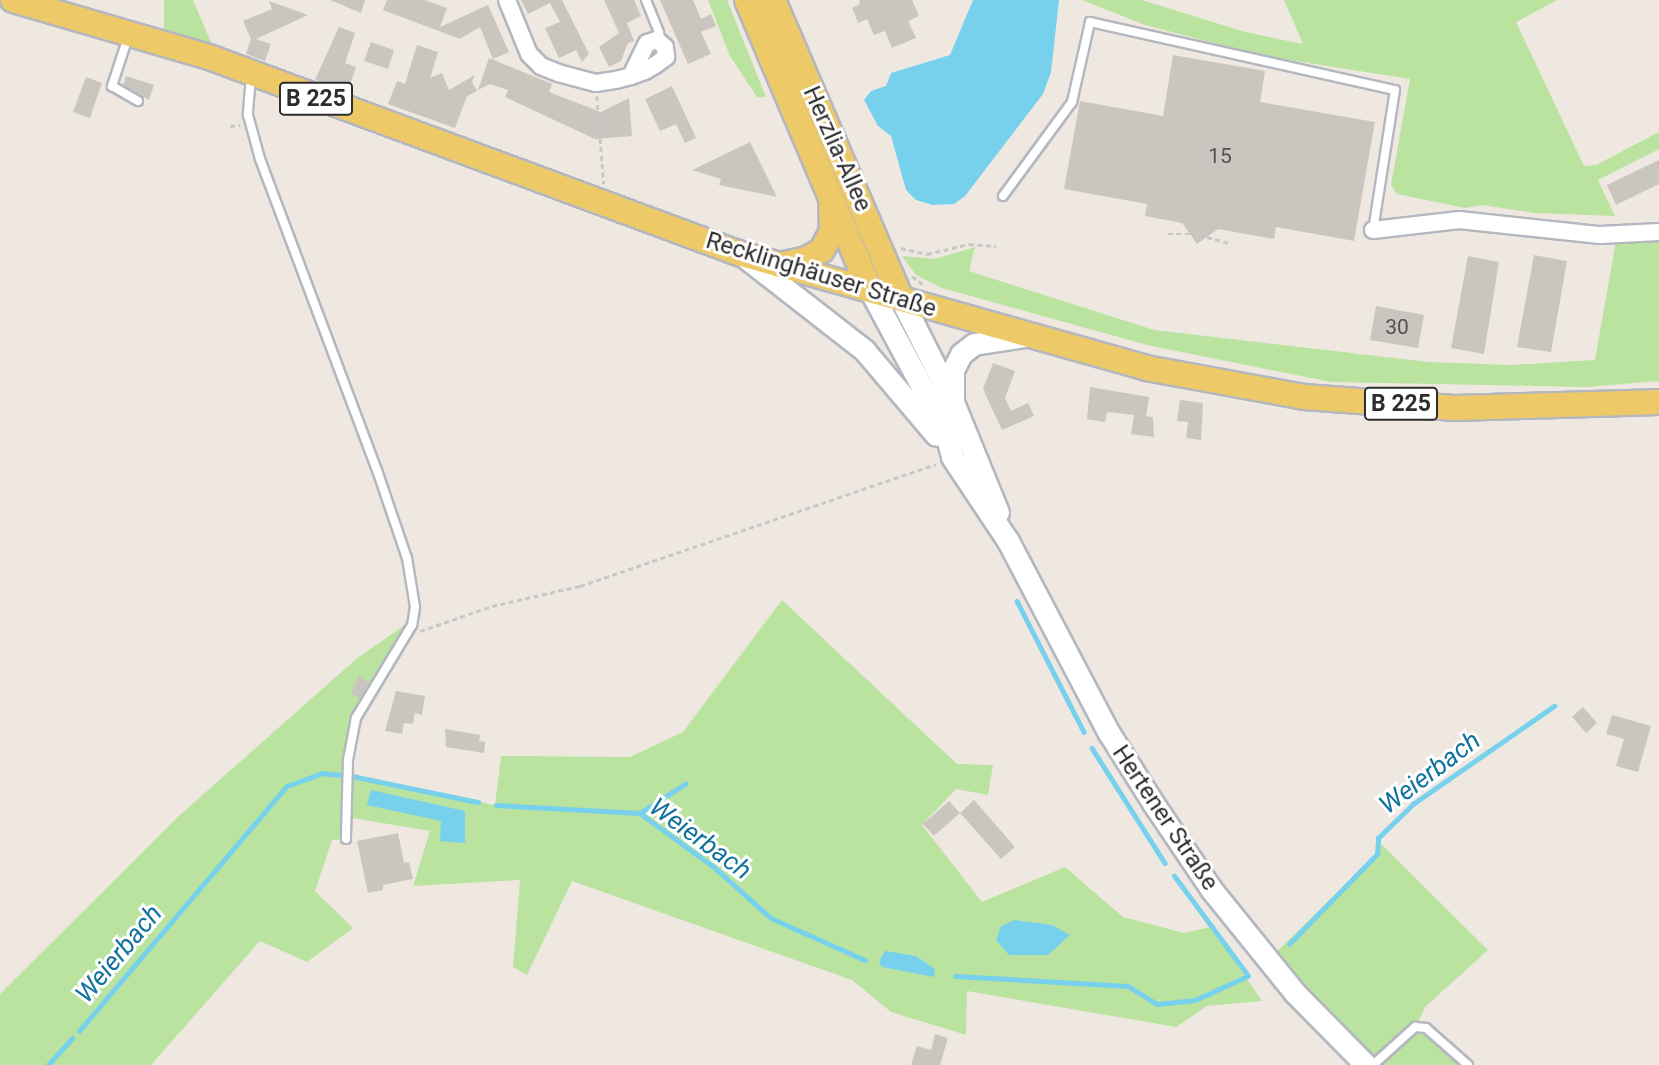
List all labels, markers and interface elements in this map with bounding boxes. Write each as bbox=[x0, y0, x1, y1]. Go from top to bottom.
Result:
road number: B 225 bbox=[278, 80, 354, 118]
street label: Herzlia-Allee bbox=[797, 82, 877, 216]
house number: 15 bbox=[1208, 143, 1232, 169]
street label: Recklinghäuser Straße bbox=[702, 226, 940, 324]
house number: 30 bbox=[1385, 314, 1409, 340]
road number: B 225 bbox=[1362, 384, 1440, 424]
water label: Weierbach bbox=[1373, 725, 1487, 821]
street label: Hertener Straße bbox=[1106, 740, 1224, 896]
water label: Weierbach bbox=[643, 792, 757, 886]
water label: Weierbach bbox=[69, 899, 169, 1009]

